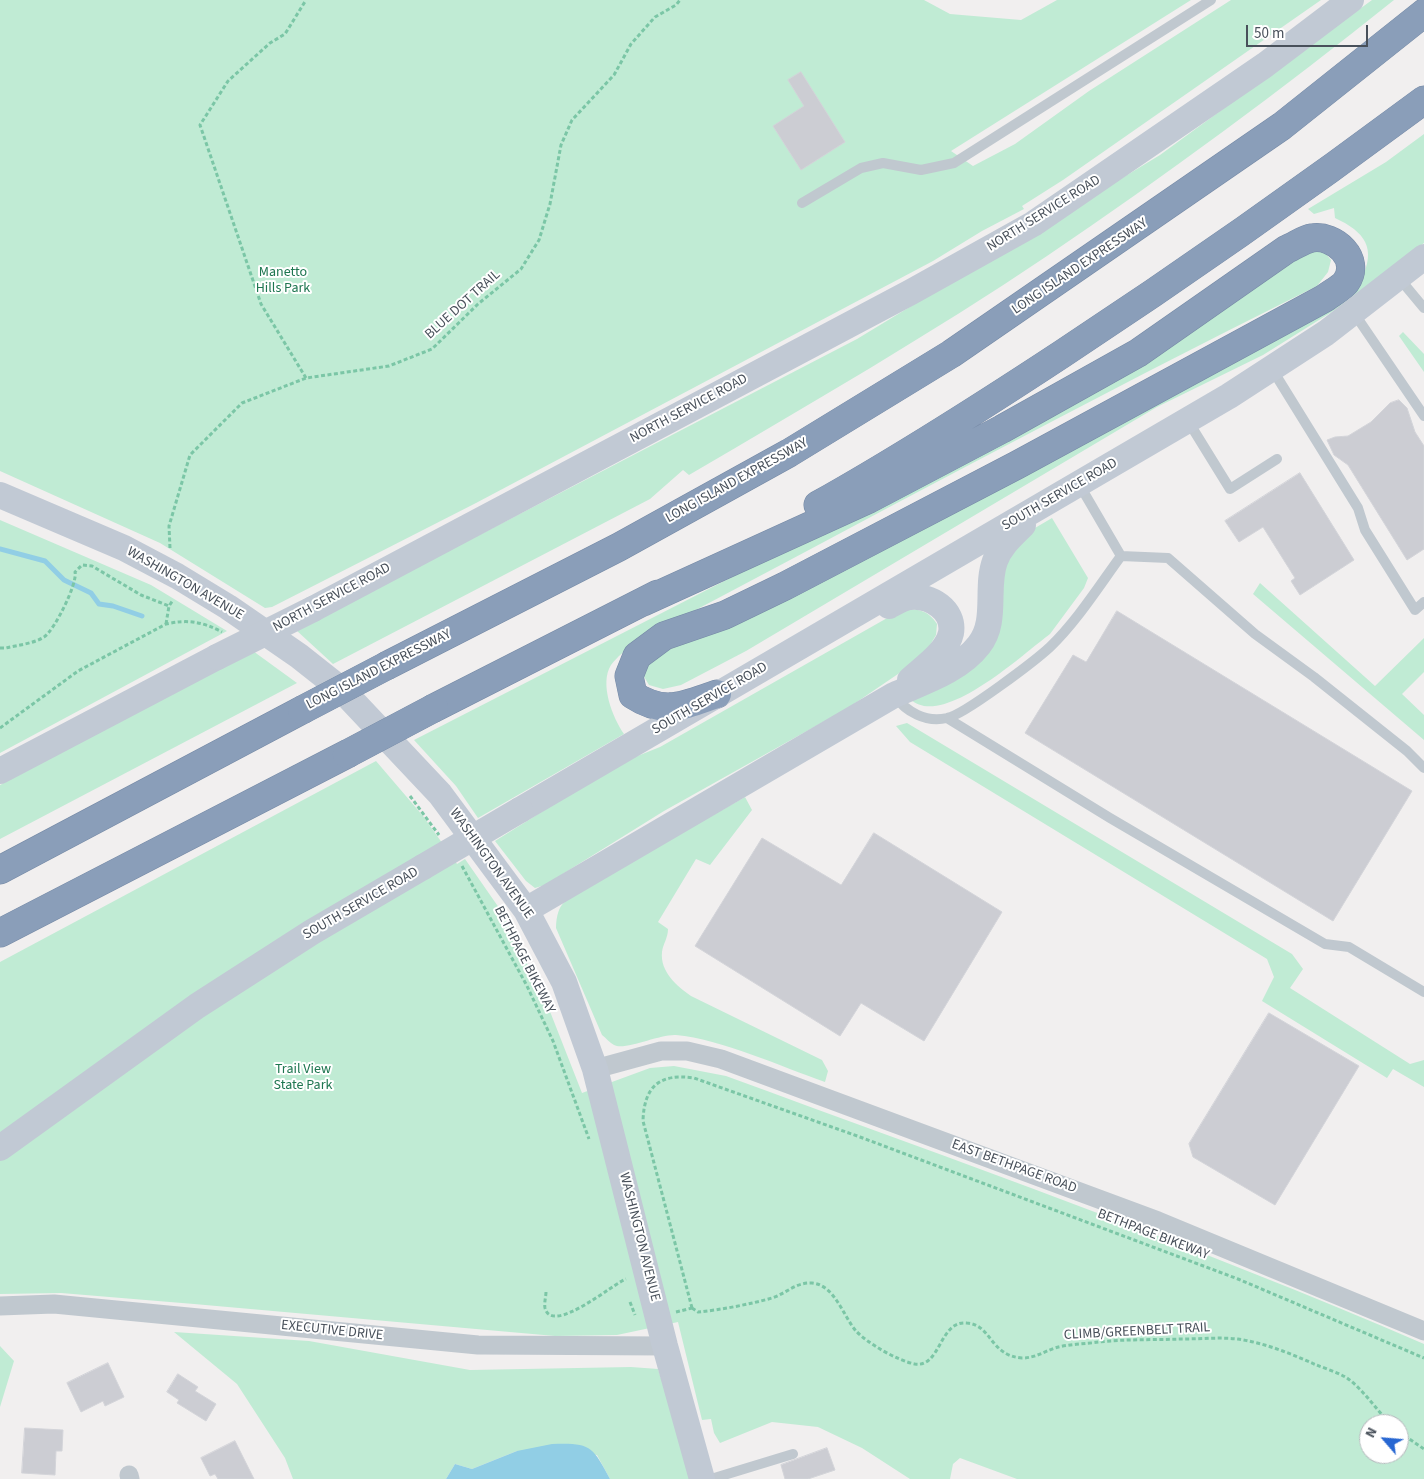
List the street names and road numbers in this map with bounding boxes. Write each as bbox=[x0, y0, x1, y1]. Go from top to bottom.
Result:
street label: NORTH SERVICE ROAD bbox=[984, 172, 1104, 256]
street label: LONG ISLAND EXPRESSWAY bbox=[1009, 215, 1151, 319]
street label: BLUE DOT TRAIL bbox=[422, 267, 504, 343]
street label: NORTH SERVICE ROAD bbox=[627, 371, 751, 447]
street label: LONG ISLAND EXPRESSWAY bbox=[663, 435, 811, 527]
street label: SOUTH SERVICE ROAD bbox=[999, 455, 1121, 535]
street label: WASHINGTON AVENUE bbox=[124, 544, 246, 624]
street label: NORTH SERVICE ROAD bbox=[270, 560, 394, 636]
street label: LONG ISLAND EXPRESSWAY bbox=[304, 626, 454, 714]
street label: SOUTH SERVICE ROAD bbox=[649, 659, 771, 739]
street label: WASHINGTON AVENUE bbox=[445, 806, 537, 922]
street label: SOUTH SERVICE ROAD bbox=[300, 864, 422, 944]
street label: BETHPAGE BIKEWAY bbox=[490, 903, 558, 1017]
street label: EAST BETHPAGE ROAD bbox=[949, 1137, 1079, 1197]
street label: WASHINGTON AVENUE bbox=[615, 1171, 663, 1303]
street label: BETHPAGE BIKEWAY bbox=[1095, 1206, 1211, 1264]
street label: EXECUTIVE DRIVE bbox=[280, 1317, 384, 1345]
street label: CLIMB/GREENBELT TRAIL bbox=[1063, 1320, 1211, 1344]

